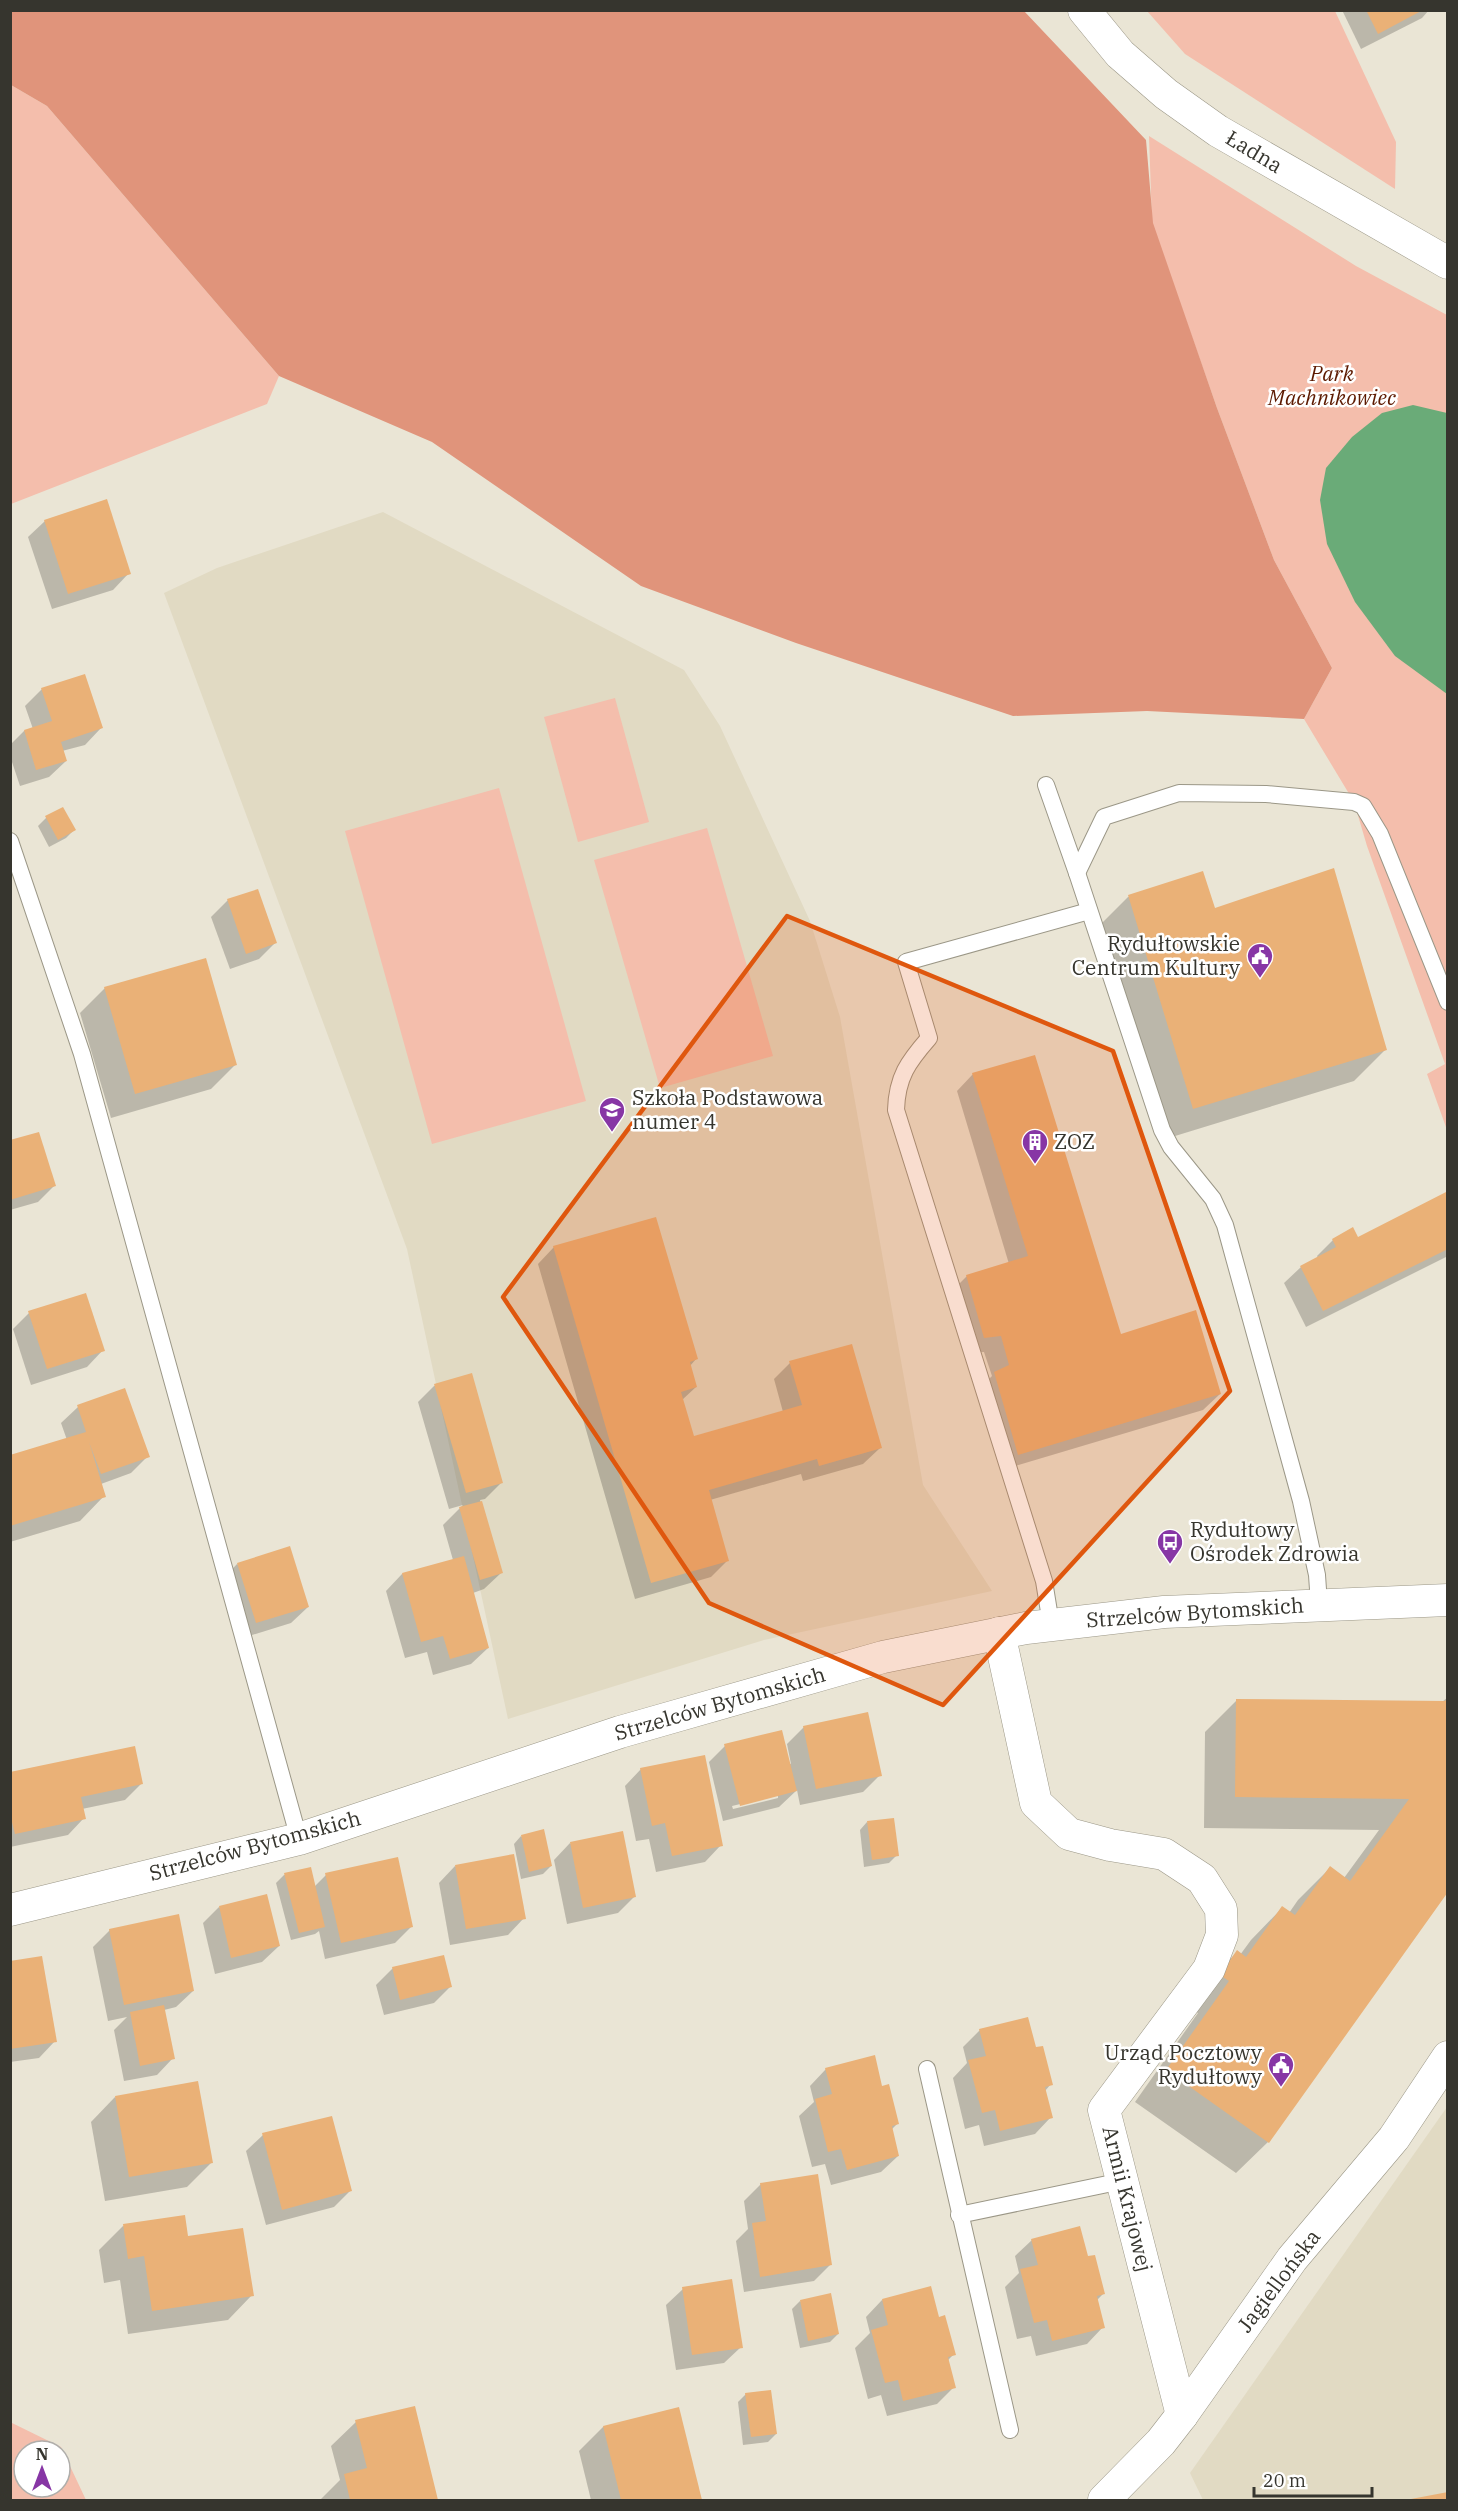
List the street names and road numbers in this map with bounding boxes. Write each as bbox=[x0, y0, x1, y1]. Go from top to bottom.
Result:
street label: Ładna bbox=[1221, 123, 1288, 179]
street label: Strzelców Bytomskich bbox=[1085, 1590, 1305, 1634]
street label: Strzelców Bytomskich bbox=[611, 1660, 828, 1747]
street label: Strzelców Bytomskich bbox=[146, 1803, 364, 1887]
street label: Armii Krajowej bbox=[1096, 2123, 1160, 2274]
street label: Jagiellońska bbox=[1230, 2223, 1326, 2338]

